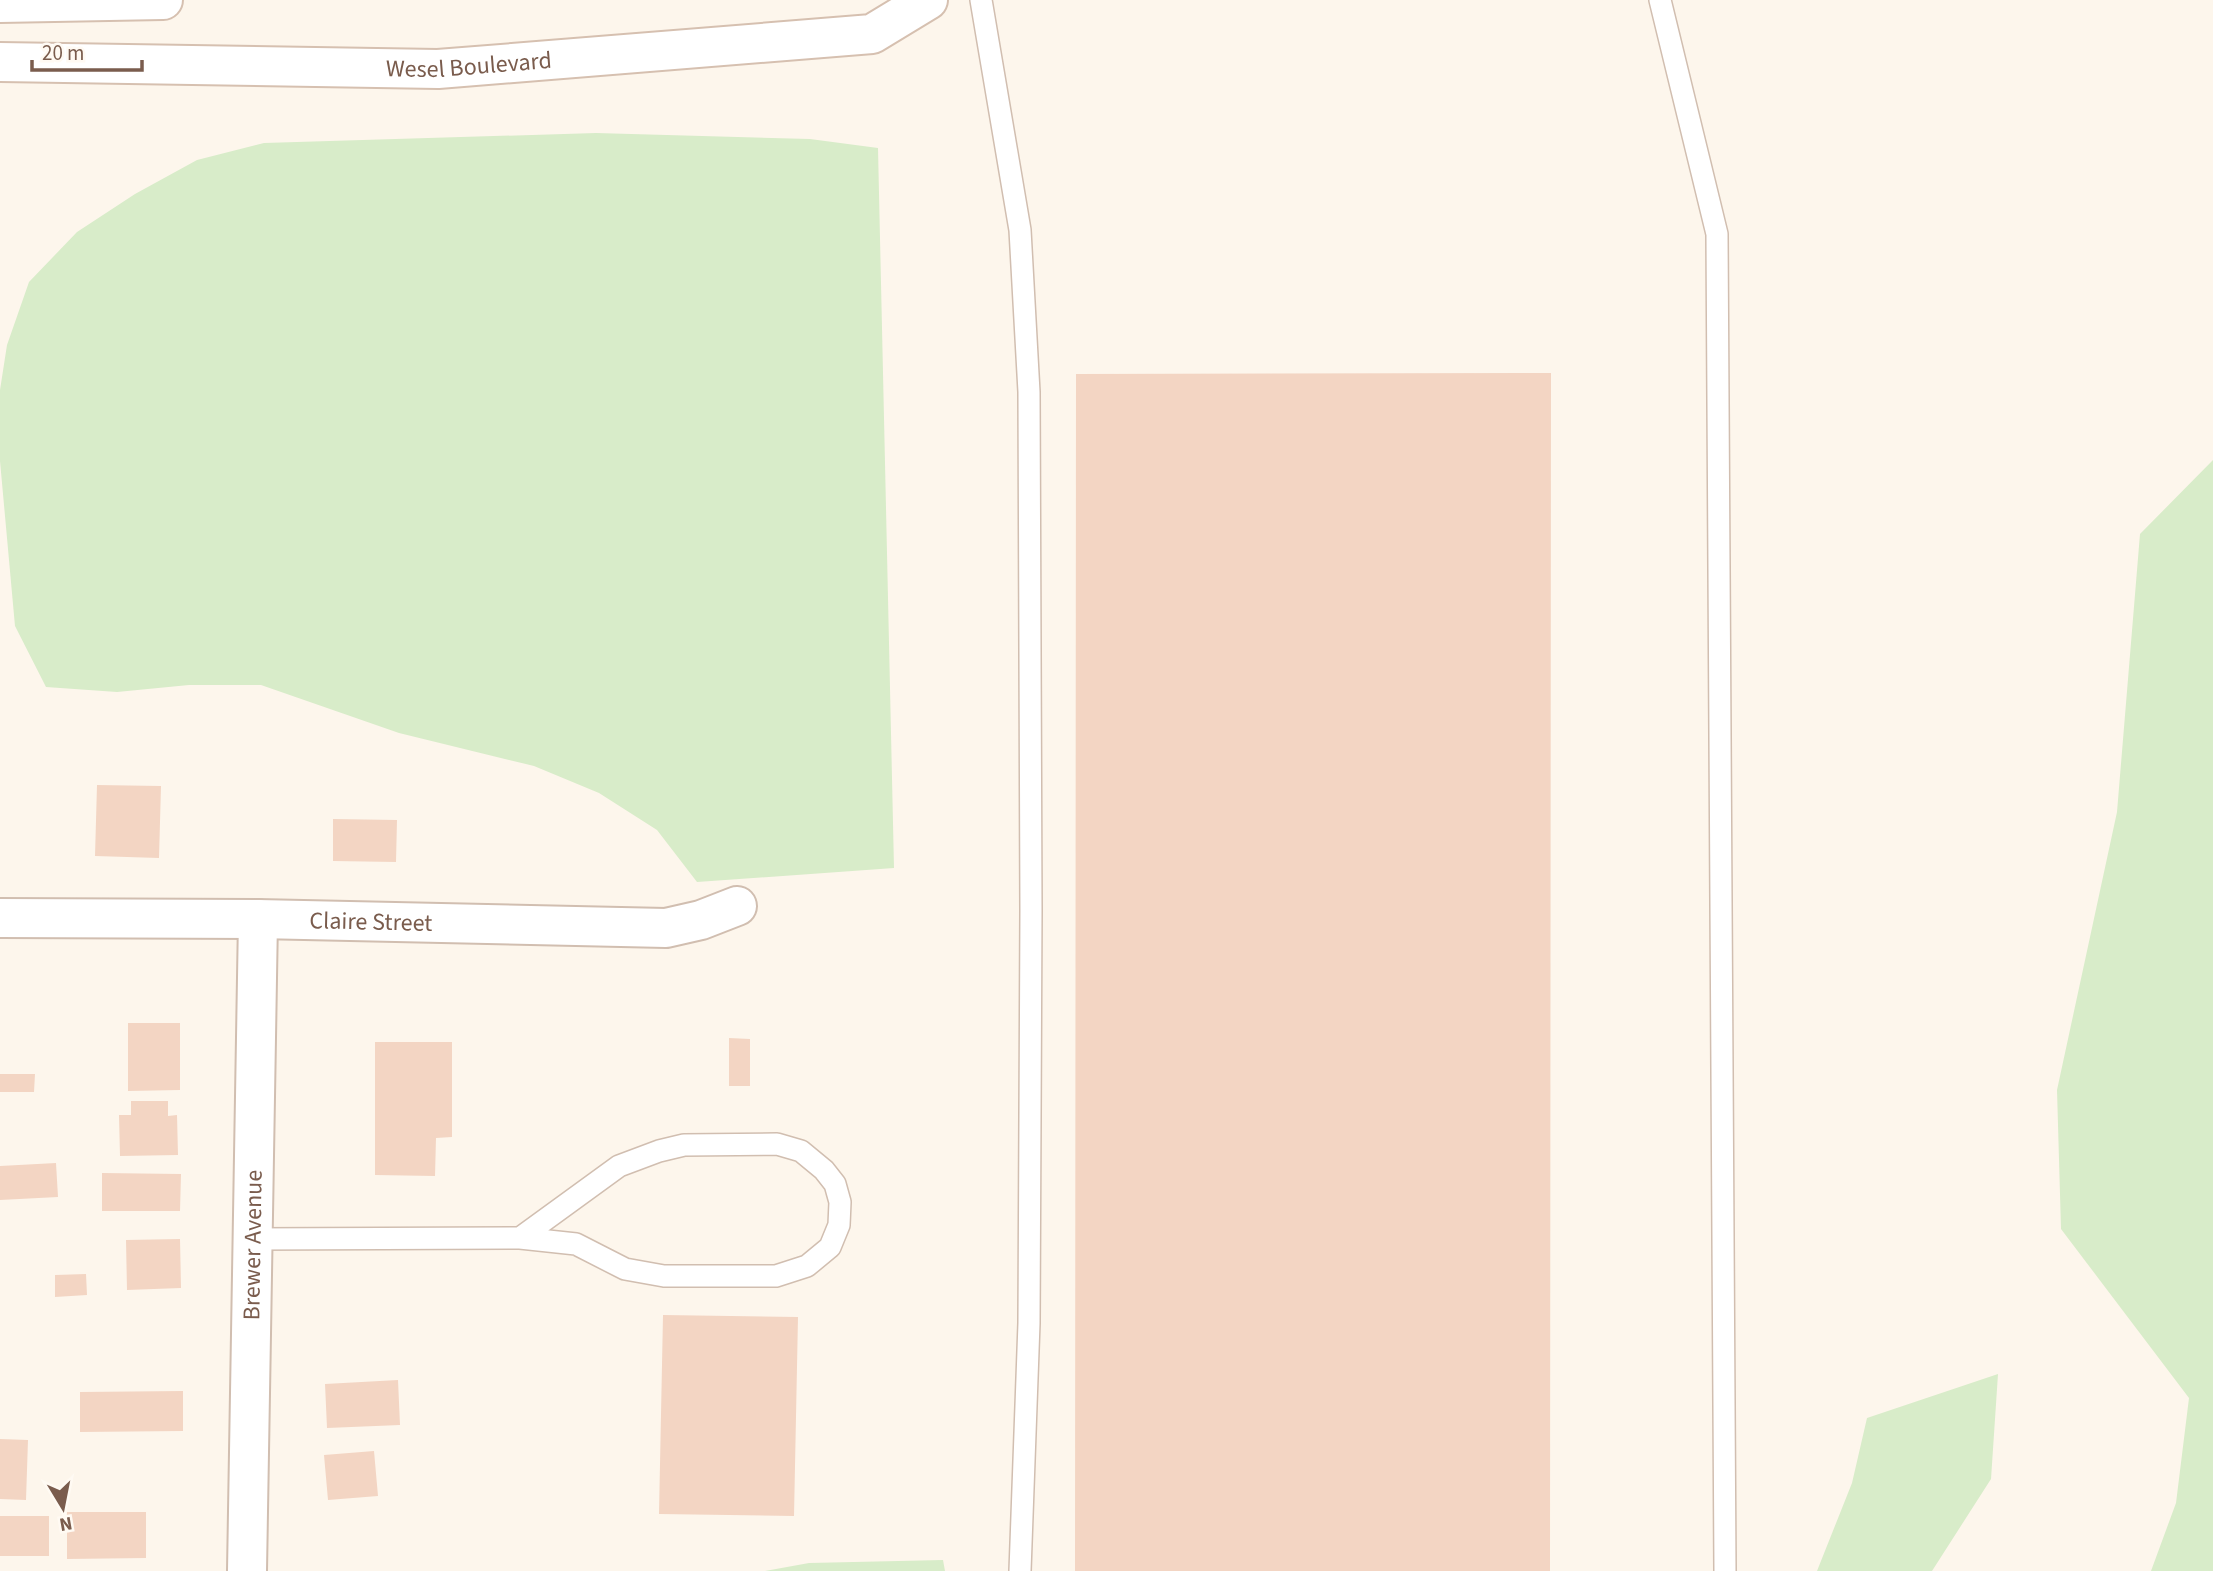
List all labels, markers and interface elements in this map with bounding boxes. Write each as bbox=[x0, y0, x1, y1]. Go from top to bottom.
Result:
scale bar bbox=[32, 28, 142, 72]
text: 20 m bbox=[42, 38, 84, 68]
street label: Wesel Boulevard bbox=[386, 42, 553, 87]
street label: Claire Street bbox=[309, 903, 433, 940]
street label: Brewer Avenue bbox=[234, 1170, 271, 1321]
north arrow bbox=[28, 1473, 98, 1543]
text: N bbox=[57, 1509, 74, 1538]

